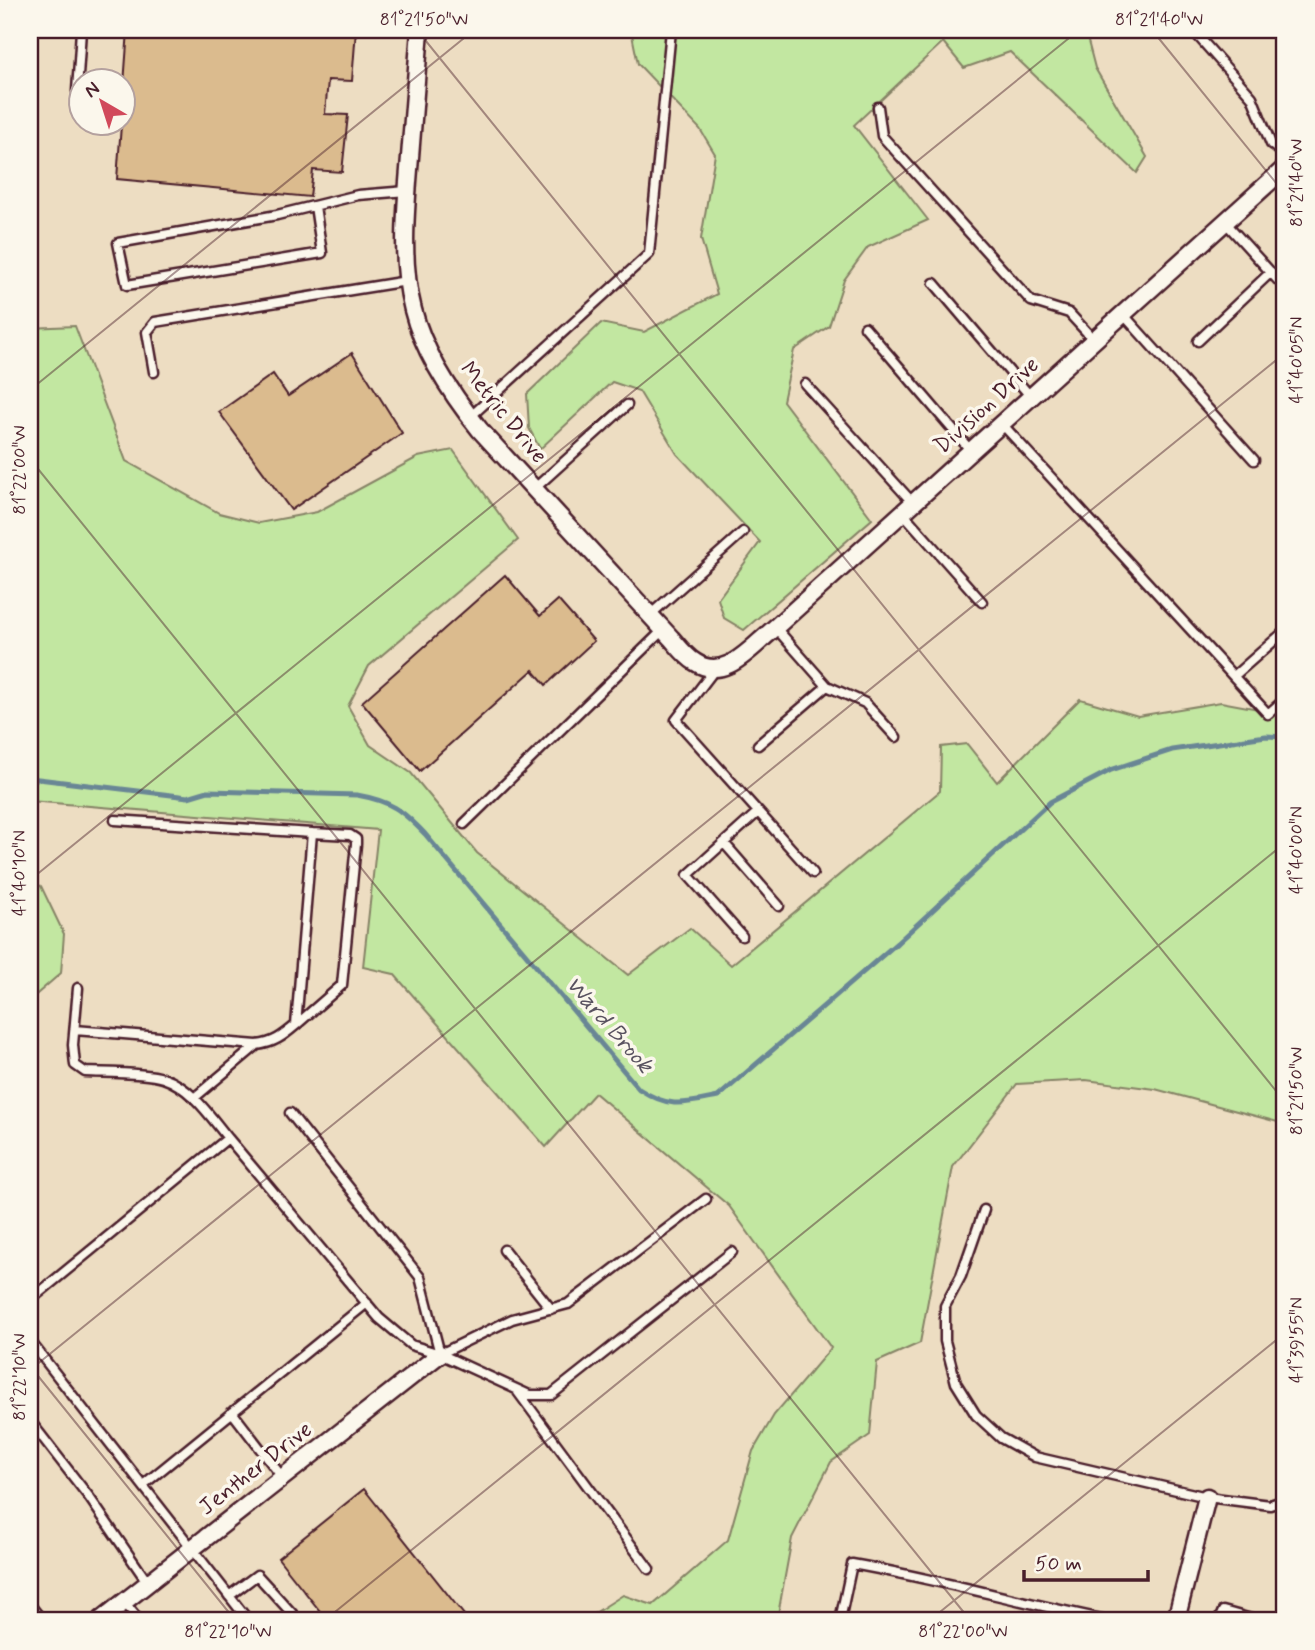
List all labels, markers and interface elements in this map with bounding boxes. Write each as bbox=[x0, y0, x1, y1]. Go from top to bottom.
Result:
text: 81°21'50"W bbox=[380, 8, 468, 32]
text: 81°21'40"W bbox=[1115, 8, 1203, 32]
north arrow bbox=[66, 66, 136, 136]
text: N bbox=[79, 76, 105, 104]
text: 81°21'40"W bbox=[1285, 139, 1309, 227]
text: 41°40'05"N bbox=[1285, 316, 1309, 404]
street label: Division Drive bbox=[928, 351, 1046, 461]
street label: Metric Drive bbox=[453, 356, 553, 470]
text: 81°22'00"W bbox=[8, 425, 32, 515]
text: 41°40'00"N bbox=[1285, 806, 1309, 894]
text: 41°40'10"N bbox=[8, 830, 32, 916]
water label: Ward Brook bbox=[558, 970, 661, 1082]
text: 81°21'50"W bbox=[1285, 1047, 1309, 1135]
text: 41°39'55"N bbox=[1285, 1297, 1309, 1383]
text: 81°22'10"W bbox=[8, 1333, 32, 1421]
street label: Jenther Drive bbox=[193, 1415, 319, 1523]
scale bar bbox=[1024, 1538, 1149, 1582]
text: 50 m bbox=[1035, 1550, 1082, 1578]
text: 81°22'10"W bbox=[184, 1620, 272, 1644]
text: 81°22'00"W bbox=[918, 1620, 1008, 1644]

